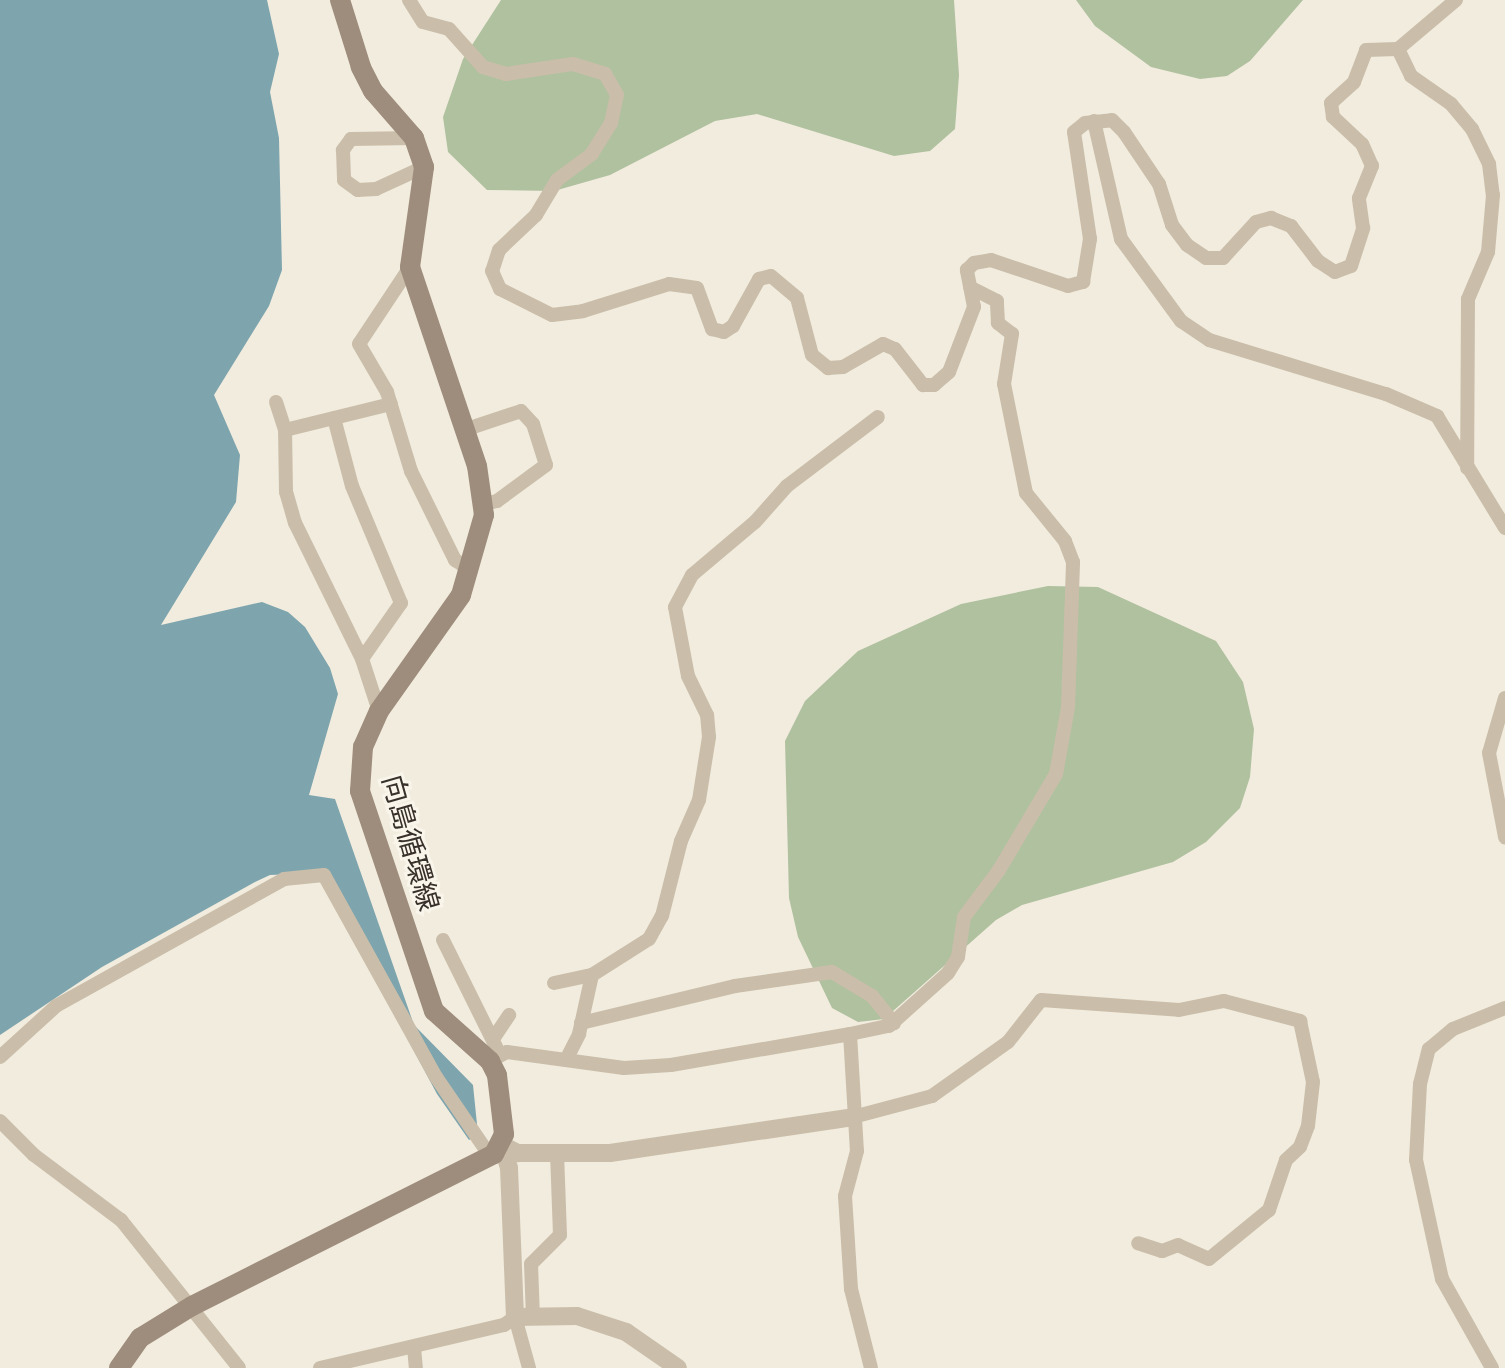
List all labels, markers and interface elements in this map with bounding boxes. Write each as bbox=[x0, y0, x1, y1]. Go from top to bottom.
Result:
street label: 向島循環線 bbox=[375, 771, 445, 915]

